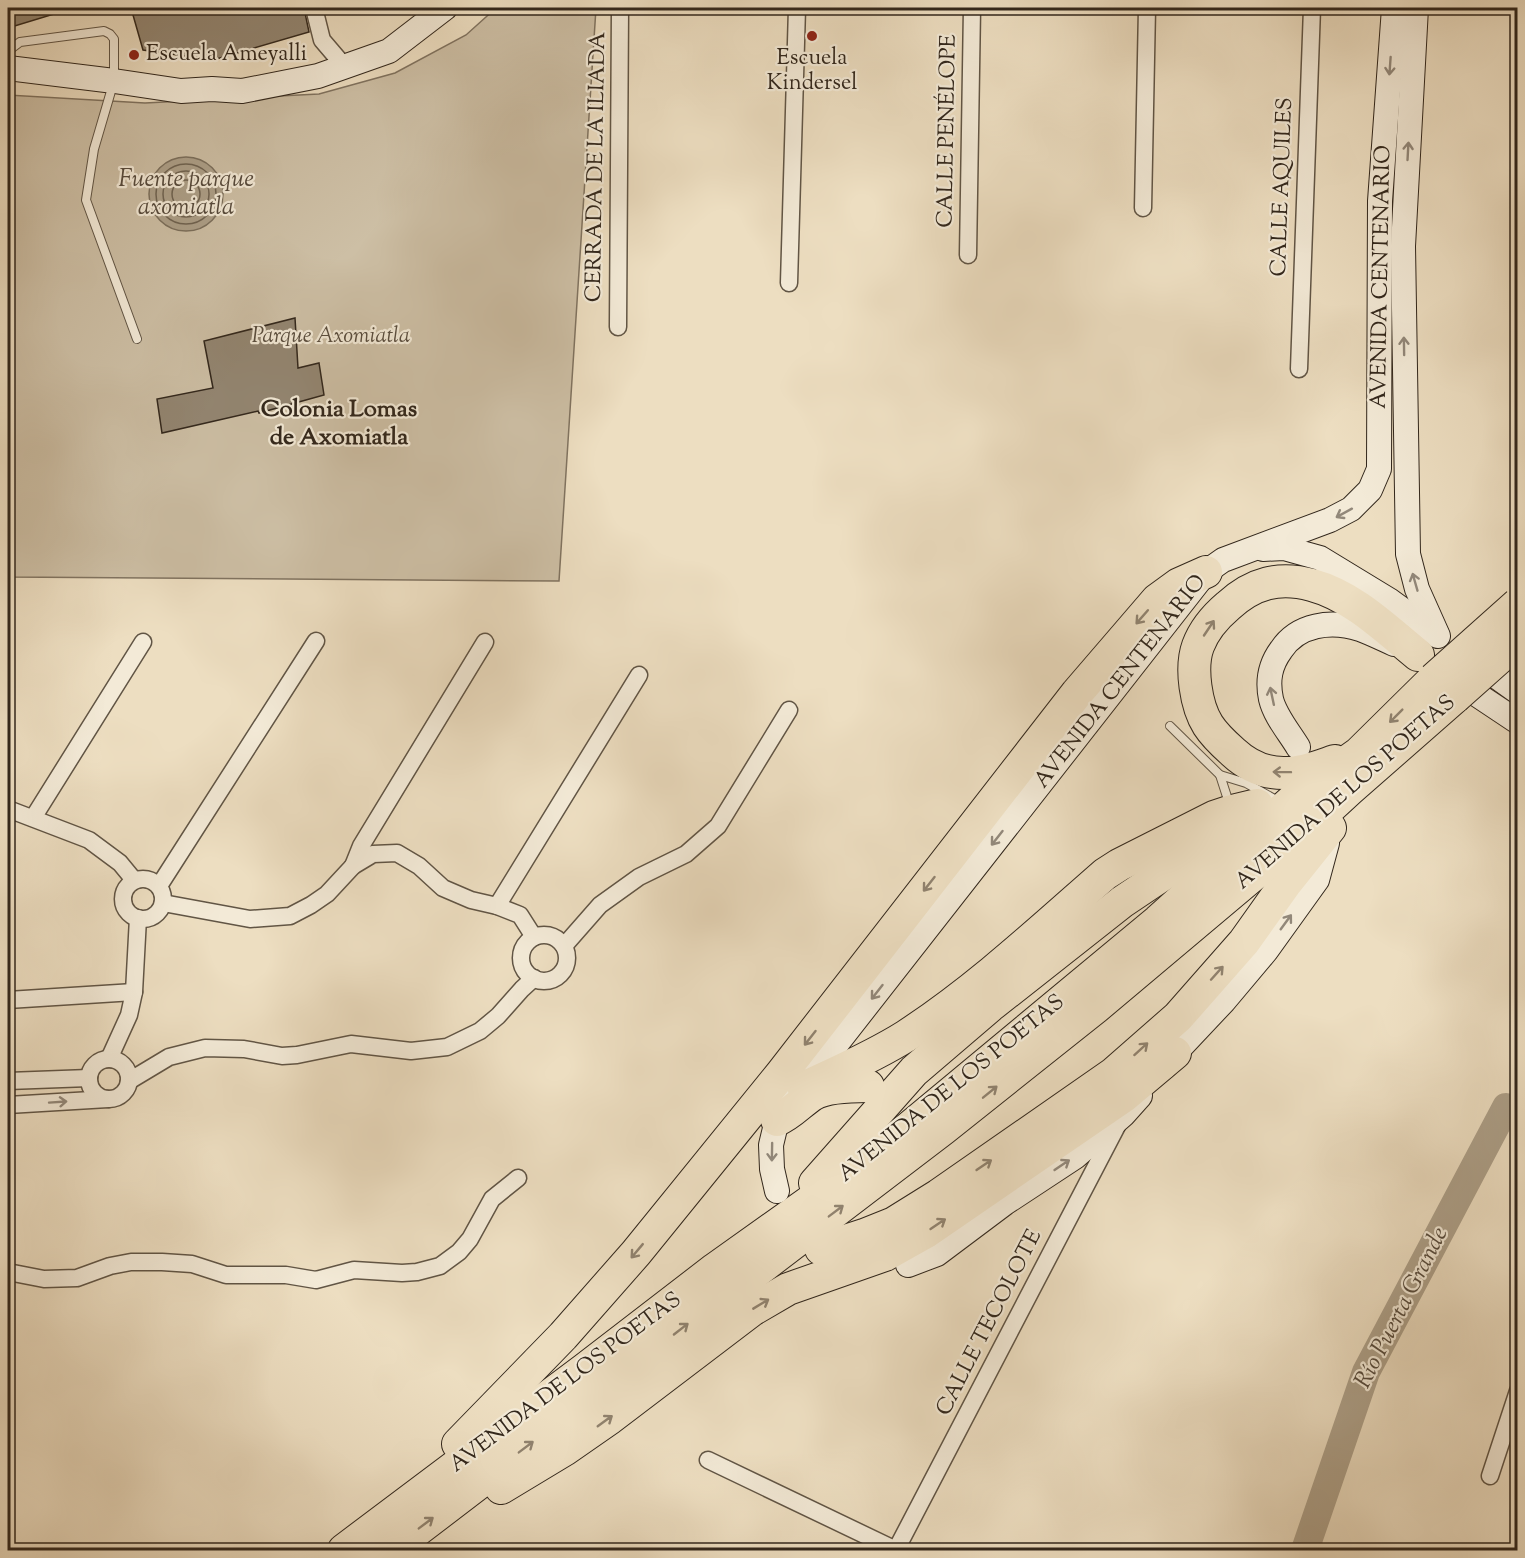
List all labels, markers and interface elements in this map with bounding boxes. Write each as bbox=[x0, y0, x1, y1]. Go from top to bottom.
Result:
marker: Escuela Kindersel bbox=[805, 29, 819, 43]
street label: CERRADA DE LA ILIADA bbox=[579, 31, 615, 302]
street label: CALLE PENÉLOPE bbox=[929, 34, 966, 228]
place label: Escuela Ameyalli bbox=[146, 39, 307, 71]
place label: Escuela Kindersel bbox=[767, 43, 857, 100]
marker: Escuela Ameyalli bbox=[127, 48, 141, 62]
one-way arrow bbox=[1384, 55, 1395, 75]
street label: CALLE AQUILES bbox=[1264, 97, 1302, 277]
one-way arrow bbox=[1403, 142, 1414, 162]
street label: AVENIDA CENTENARIO bbox=[1364, 145, 1400, 409]
water label: Fuente parque axomiatla bbox=[118, 163, 254, 225]
park label: Parque Axomiatla bbox=[252, 321, 410, 353]
one-way arrow bbox=[1399, 337, 1410, 357]
district label: Colonia Lomas de Axomiatla bbox=[261, 393, 417, 455]
one-way arrow bbox=[1335, 508, 1353, 519]
street label: AVENIDA CENTENARIO bbox=[1027, 568, 1215, 796]
one-way arrow bbox=[1409, 573, 1420, 592]
one-way arrow bbox=[1136, 609, 1149, 625]
one-way arrow bbox=[1203, 620, 1215, 636]
one-way arrow bbox=[1266, 687, 1277, 706]
street label: AVENIDA DE LOS POETAS bbox=[1229, 688, 1463, 898]
one-way arrow bbox=[1389, 709, 1404, 723]
one-way arrow bbox=[1273, 766, 1293, 778]
one-way arrow bbox=[991, 830, 1003, 846]
one-way arrow bbox=[923, 875, 936, 891]
one-way arrow bbox=[1280, 914, 1293, 930]
one-way arrow bbox=[1210, 966, 1224, 981]
one-way arrow bbox=[870, 984, 883, 1000]
street label: AVENIDA DE LOS POETAS bbox=[832, 987, 1072, 1191]
one-way arrow bbox=[803, 1030, 816, 1046]
one-way arrow bbox=[1133, 1042, 1148, 1056]
one-way arrow bbox=[982, 1085, 998, 1098]
one-way arrow bbox=[48, 1096, 68, 1107]
one-way arrow bbox=[766, 1142, 778, 1162]
one-way arrow bbox=[975, 1158, 992, 1171]
one-way arrow bbox=[1053, 1159, 1070, 1171]
one-way arrow bbox=[828, 1205, 844, 1218]
one-way arrow bbox=[929, 1218, 945, 1230]
water label: Río Puerta Grande bbox=[1347, 1221, 1457, 1395]
street label: CALLE TECOLOTE bbox=[929, 1224, 1051, 1422]
one-way arrow bbox=[630, 1243, 644, 1258]
street label: AVENIDA DE LOS POETAS bbox=[443, 1285, 689, 1481]
one-way arrow bbox=[752, 1298, 769, 1310]
one-way arrow bbox=[672, 1323, 688, 1336]
one-way arrow bbox=[596, 1415, 612, 1427]
one-way arrow bbox=[517, 1441, 533, 1454]
one-way arrow bbox=[418, 1517, 434, 1529]

